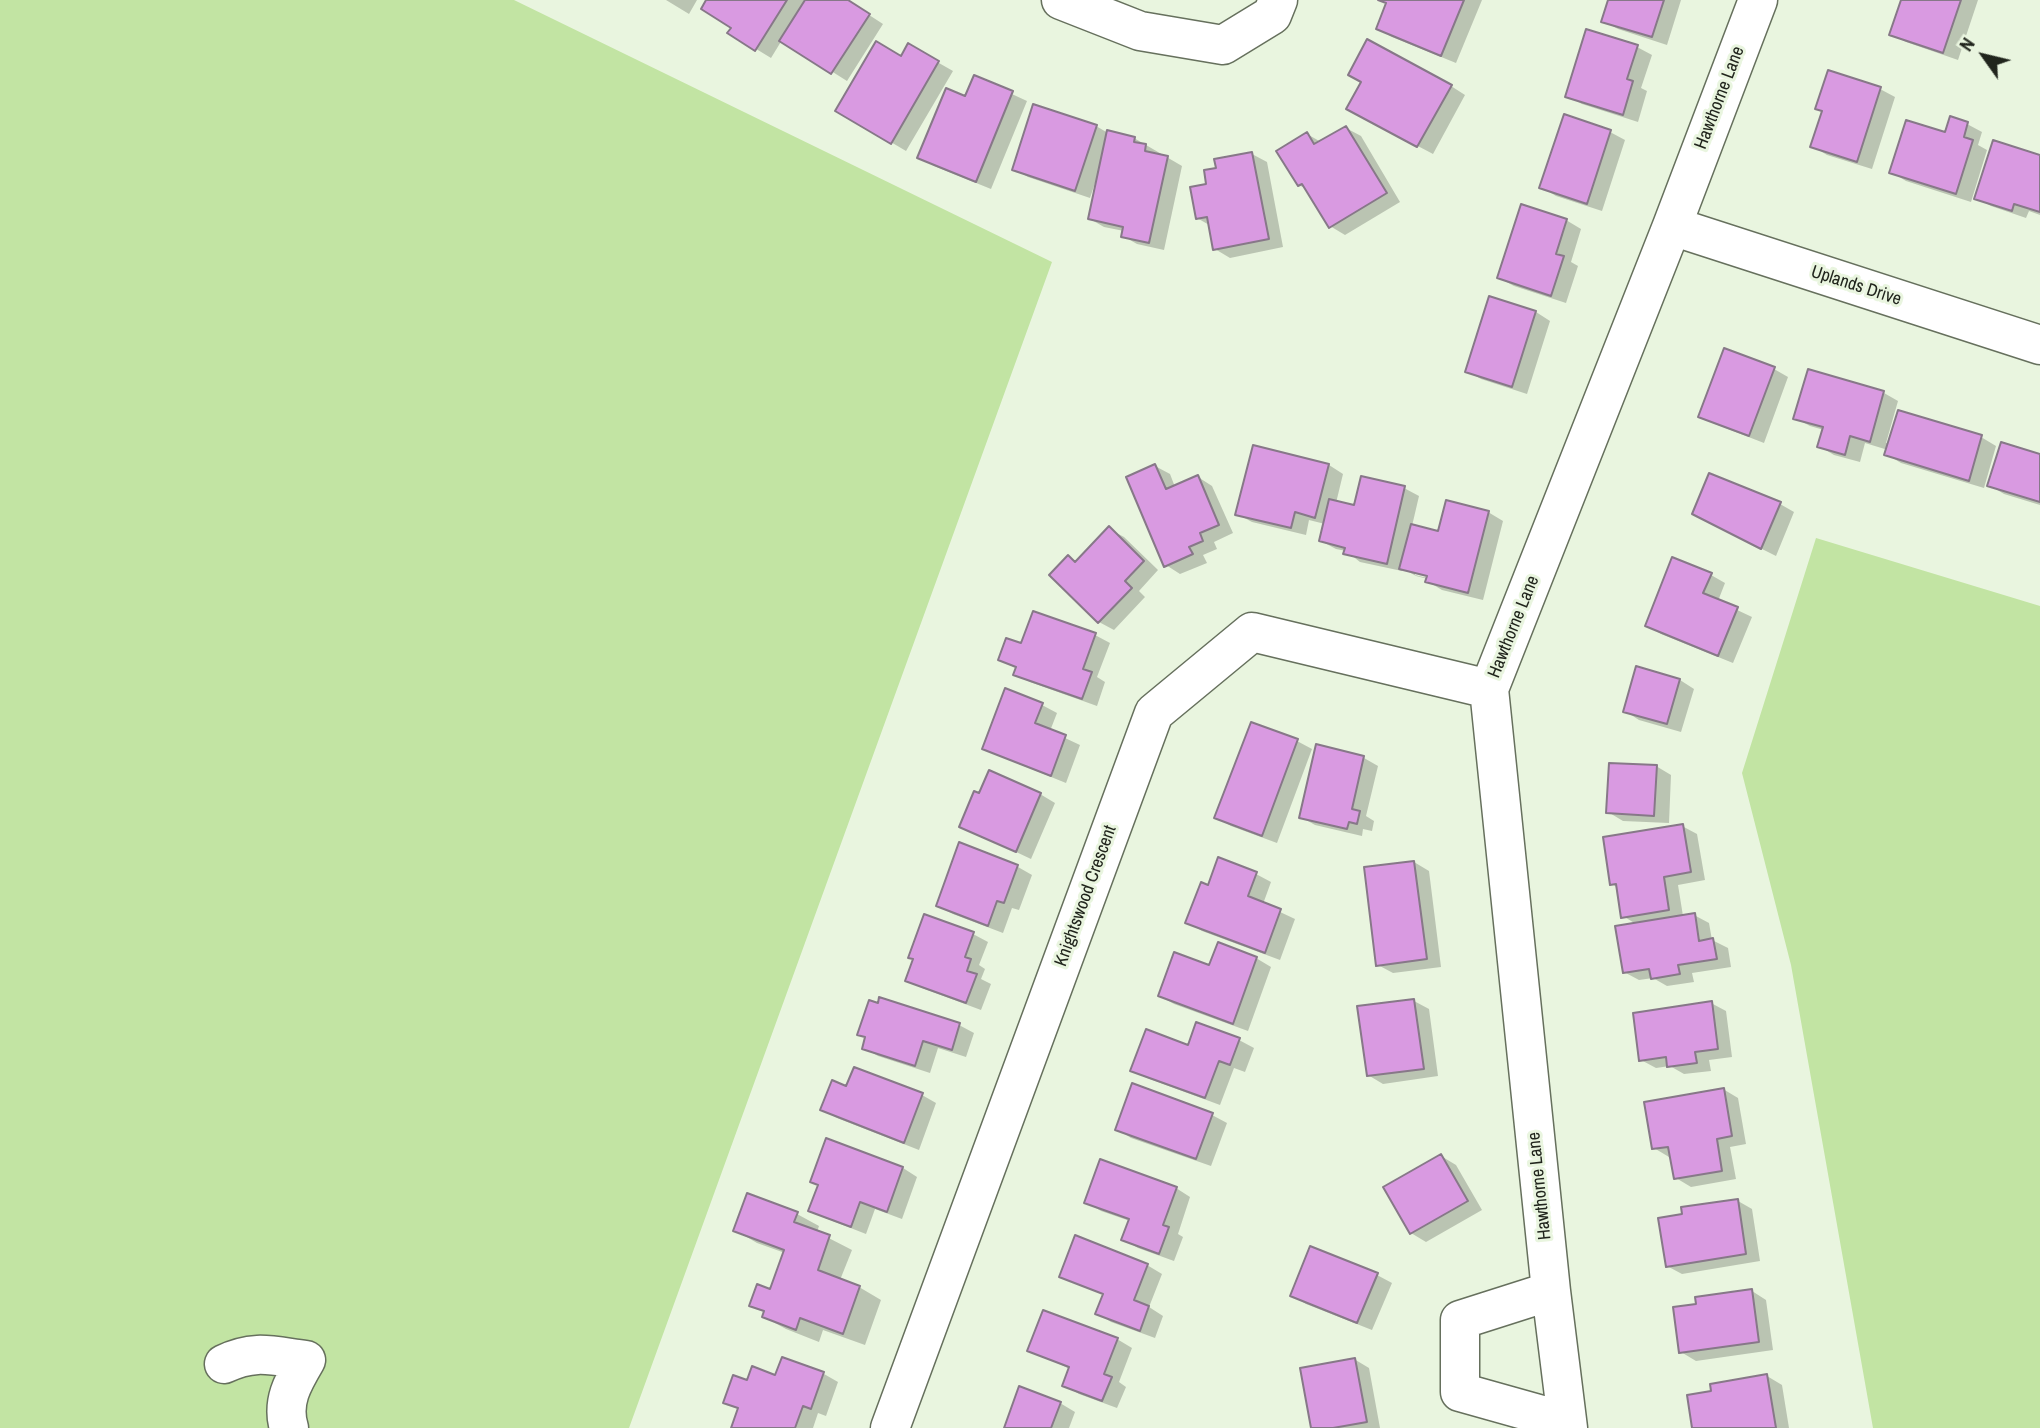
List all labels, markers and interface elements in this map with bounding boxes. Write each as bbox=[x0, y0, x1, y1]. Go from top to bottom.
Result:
north arrow bbox=[1949, 21, 2019, 91]
text: N bbox=[1953, 32, 1981, 56]
street label: Hawthorne Lane bbox=[1691, 44, 1749, 152]
street label: Uplands Drive bbox=[1808, 261, 1904, 311]
street label: Hawthorne Lane bbox=[1484, 573, 1544, 681]
street label: Knightswood Crescent bbox=[1050, 823, 1122, 969]
street label: Hawthorne Lane bbox=[1524, 1131, 1556, 1241]

